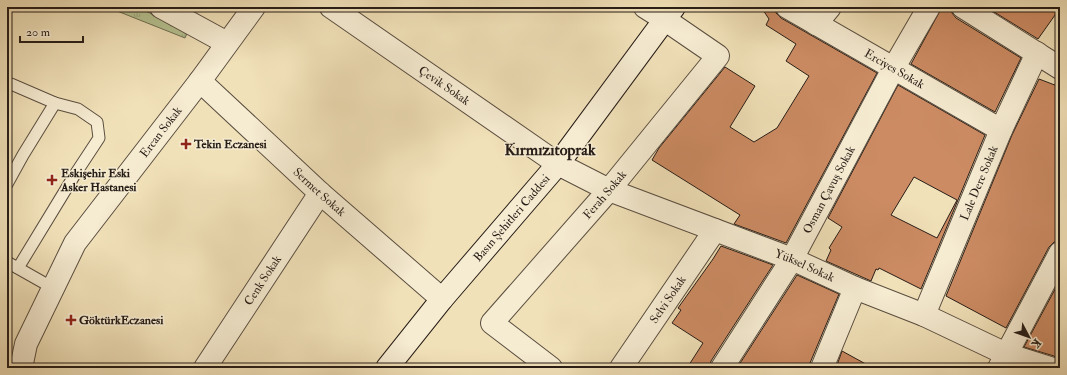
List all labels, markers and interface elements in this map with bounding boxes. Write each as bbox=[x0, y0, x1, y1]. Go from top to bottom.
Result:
scale bar bbox=[20, 18, 83, 44]
text: 20 m bbox=[26, 25, 51, 40]
street label: Erciyes Sokak bbox=[862, 46, 927, 92]
street label: Çevik Sokak bbox=[416, 63, 473, 109]
street label: Ercan Sokak bbox=[137, 104, 186, 161]
place label: Tekin Eczanesi bbox=[193, 137, 268, 152]
marker: Tekin Eczanesi bbox=[181, 139, 191, 149]
district label: Kırmızıtoprak bbox=[504, 140, 596, 161]
street label: Osman Çavuş Sokak bbox=[800, 143, 859, 236]
street label: Lale Dere Sokak bbox=[957, 143, 1002, 223]
street label: Sermet Sokak bbox=[290, 165, 349, 220]
place label: Eskişehir Eski Asker Hastanesi bbox=[60, 166, 137, 195]
street label: Ferah Sokak bbox=[580, 167, 630, 222]
street label: Basın Şehitleri Caddesi bbox=[470, 172, 553, 265]
marker: Eskişehir Eski Asker Hastanesi bbox=[46, 174, 58, 186]
street label: Yüksel Sokak bbox=[773, 246, 837, 286]
street label: Cenk Sokak bbox=[241, 252, 285, 308]
street label: Selvi Sokak bbox=[647, 273, 690, 326]
place label: GöktürkEczanesi bbox=[79, 313, 164, 328]
marker: GöktürkEczanesi bbox=[66, 315, 76, 325]
north arrow bbox=[1009, 317, 1049, 357]
text: K bbox=[1028, 336, 1044, 351]

